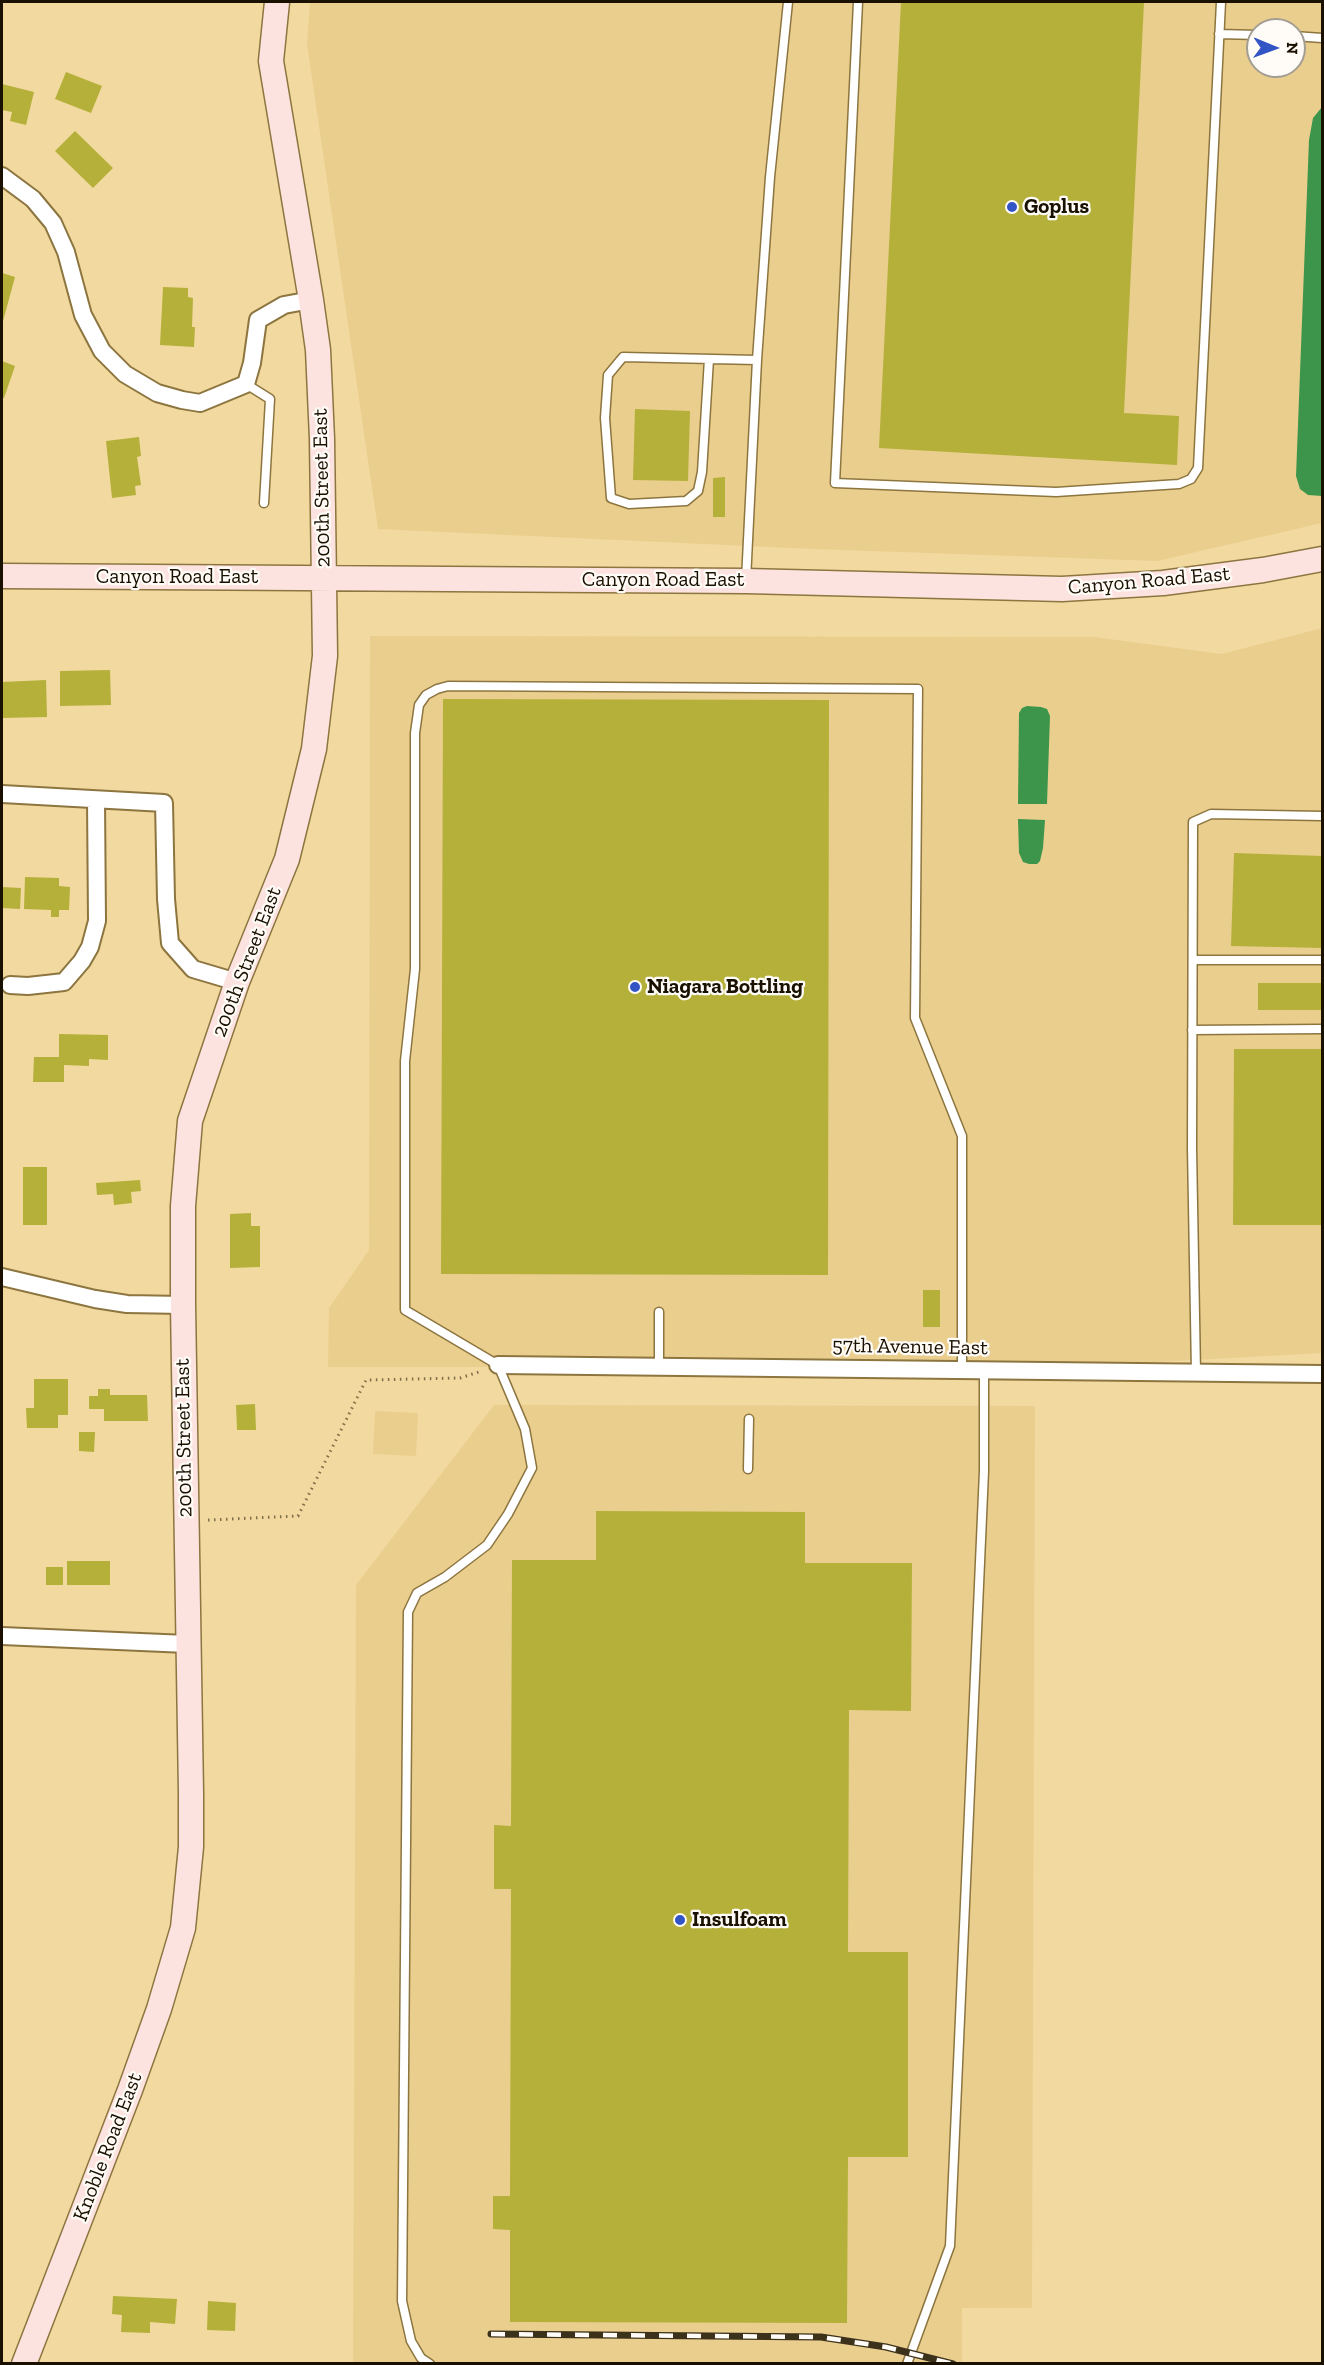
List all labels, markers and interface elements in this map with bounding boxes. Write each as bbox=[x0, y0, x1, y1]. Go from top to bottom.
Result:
north arrow bbox=[1246, 18, 1306, 78]
text: N bbox=[1283, 42, 1302, 55]
place label: Goplus bbox=[1024, 194, 1089, 220]
marker: Goplus bbox=[1005, 200, 1019, 214]
street label: 200th Street East bbox=[308, 408, 336, 568]
street label: Canyon Road East bbox=[1067, 561, 1231, 601]
street label: Canyon Road East bbox=[96, 564, 258, 590]
street label: Canyon Road East bbox=[582, 567, 744, 593]
street label: 200th Street East bbox=[207, 883, 287, 1041]
place label: Niagara Bottling bbox=[647, 974, 803, 1000]
marker: Niagara Bottling bbox=[628, 980, 642, 994]
street label: 57th Avenue East bbox=[832, 1333, 988, 1361]
street label: 200th Street East bbox=[170, 1358, 198, 1518]
place label: Insulfoam bbox=[692, 1907, 787, 1933]
marker: Insulfoam bbox=[673, 1913, 687, 1927]
street label: Knoble Road East bbox=[68, 2069, 148, 2225]

